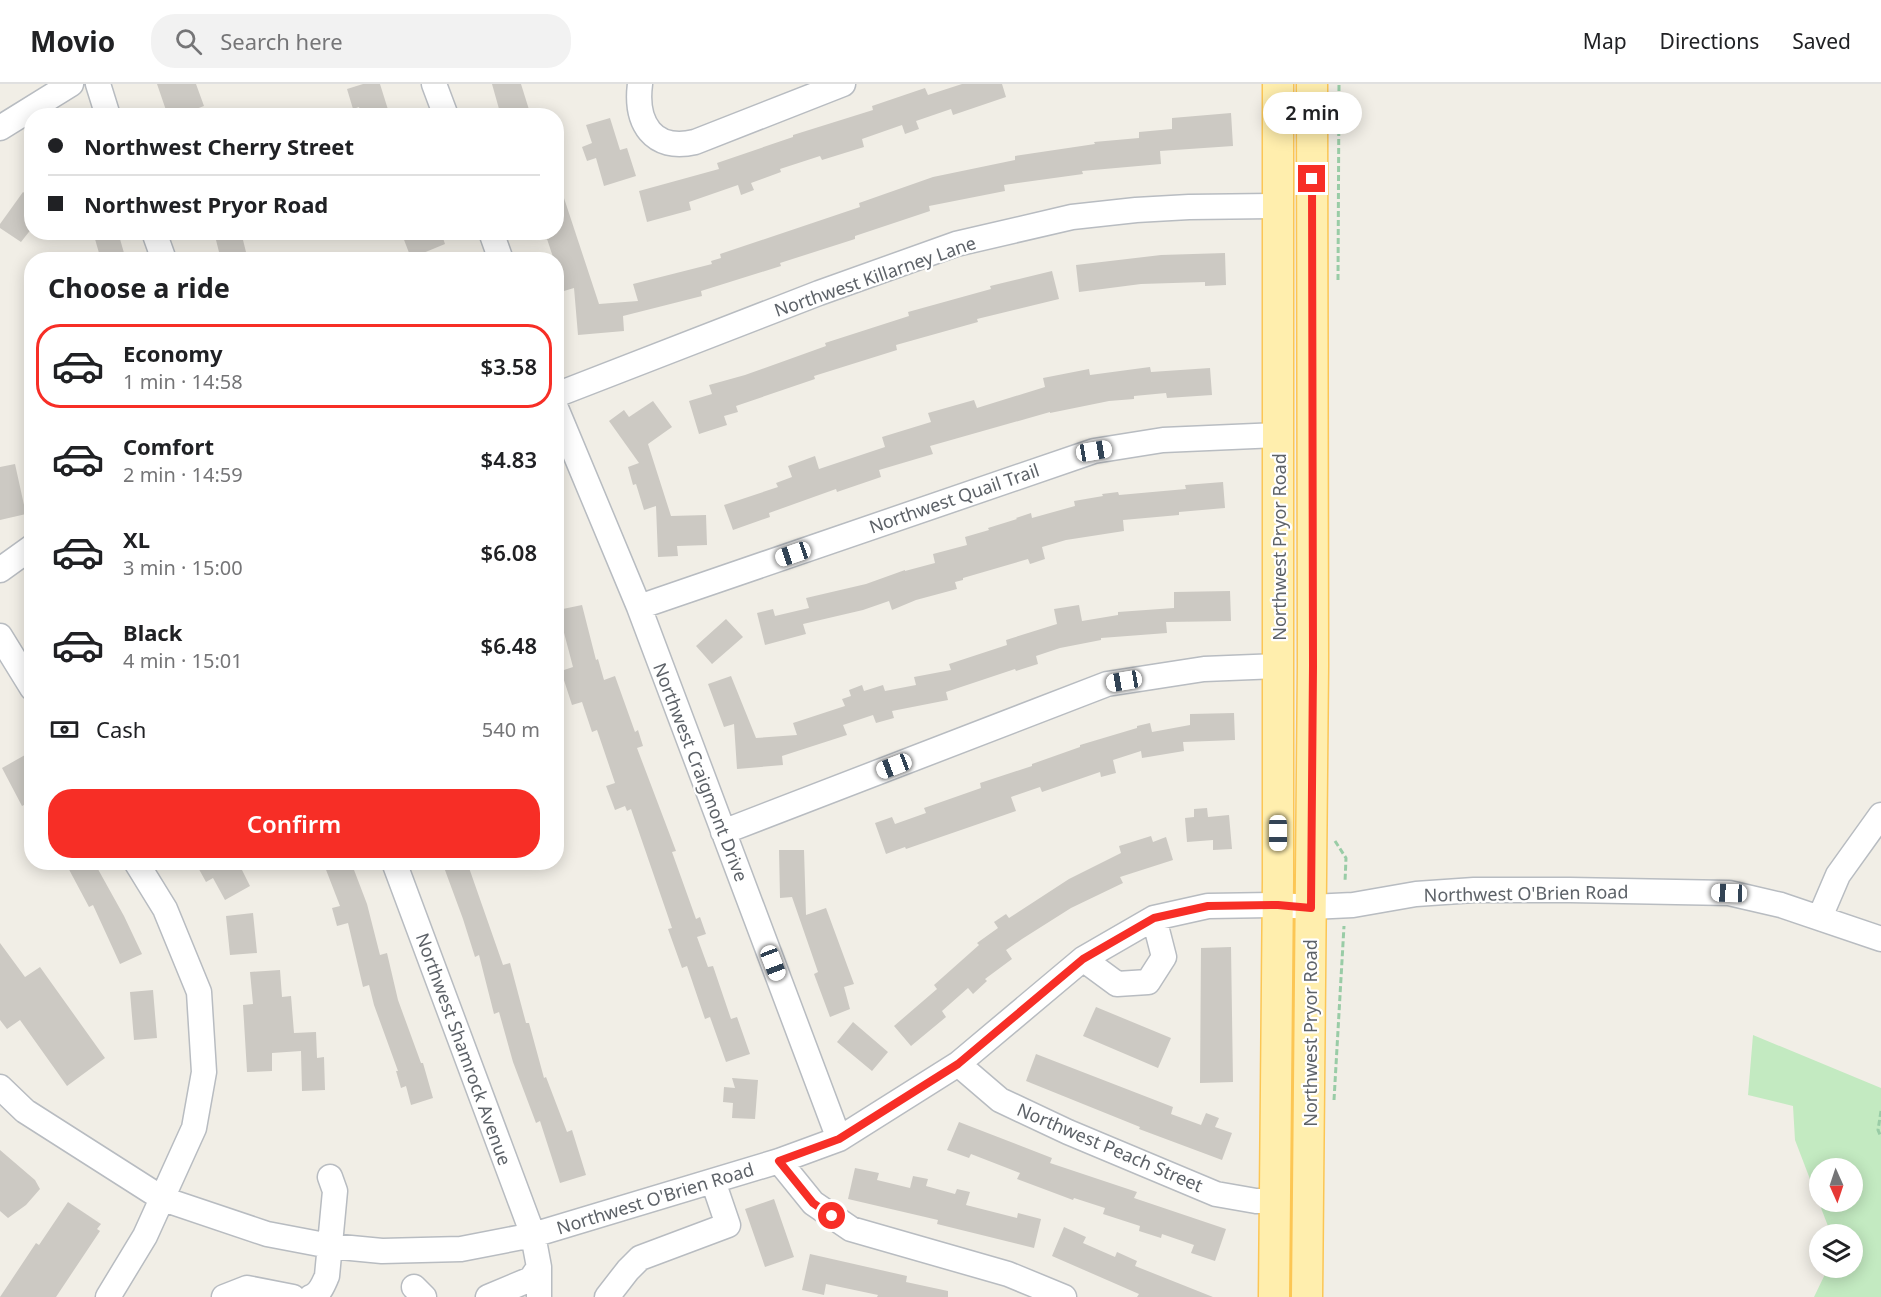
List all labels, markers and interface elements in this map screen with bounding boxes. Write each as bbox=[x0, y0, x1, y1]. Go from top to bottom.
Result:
search box bbox=[151, 14, 571, 68]
text: Movio bbox=[30, 22, 115, 60]
icon: search bbox=[172, 25, 205, 58]
text: Search here bbox=[220, 26, 343, 56]
text: Map bbox=[1583, 27, 1627, 55]
text: Directions bbox=[1660, 27, 1759, 55]
text: Saved bbox=[1792, 27, 1851, 55]
callout: 2 min bbox=[1262, 92, 1362, 134]
text: 2 min bbox=[1285, 99, 1340, 126]
text: Northwest Cherry Street bbox=[84, 131, 354, 161]
route end bbox=[1298, 165, 1325, 192]
text: Northwest Pryor Road bbox=[84, 189, 328, 219]
street label: Northwest Killarney Lane bbox=[771, 230, 979, 322]
text: Choose a ride bbox=[48, 269, 230, 306]
text: Economy bbox=[123, 338, 222, 368]
icon: car bbox=[51, 339, 105, 393]
text: $3.58 bbox=[481, 351, 537, 381]
text: 1 min · 14:58 bbox=[123, 368, 243, 395]
text: Comfort bbox=[123, 431, 214, 461]
icon: car bbox=[51, 432, 105, 486]
car bbox=[1075, 439, 1113, 463]
text: $4.83 bbox=[481, 444, 537, 474]
street label: Northwest Pryor Road bbox=[1267, 453, 1291, 641]
street label: Northwest Quail Trail bbox=[866, 458, 1042, 538]
text: 2 min · 14:59 bbox=[123, 461, 243, 488]
text: XL bbox=[123, 524, 150, 554]
icon: car bbox=[51, 525, 105, 579]
text: $6.08 bbox=[481, 537, 537, 567]
car bbox=[773, 540, 813, 568]
text: 3 min · 15:00 bbox=[123, 554, 243, 581]
text: Black bbox=[123, 617, 182, 647]
icon: car bbox=[51, 618, 105, 672]
text: $6.48 bbox=[481, 630, 537, 660]
text: 4 min · 15:01 bbox=[123, 647, 243, 674]
street label: Northwest Craigmont Drive bbox=[648, 659, 754, 885]
car bbox=[1105, 669, 1143, 693]
icon: cash bbox=[48, 713, 81, 746]
text: Cash bbox=[96, 714, 146, 744]
text: 540 m bbox=[482, 716, 540, 743]
car bbox=[874, 751, 914, 781]
button: Confirm bbox=[48, 789, 540, 858]
car bbox=[1269, 815, 1287, 851]
street label: Northwest O'Brien Road bbox=[1423, 879, 1629, 907]
car bbox=[1711, 883, 1747, 903]
street label: Northwest Shamrock Avenue bbox=[411, 929, 517, 1169]
street label: Northwest Pryor Road bbox=[1298, 939, 1322, 1127]
car bbox=[758, 943, 788, 983]
street label: Northwest Peach Street bbox=[1013, 1097, 1207, 1197]
street label: Northwest O'Brien Road bbox=[554, 1157, 756, 1239]
north arrow bbox=[1809, 1158, 1863, 1212]
map controls bbox=[1809, 1158, 1863, 1278]
route start bbox=[818, 1202, 845, 1229]
button: layers bbox=[1809, 1224, 1863, 1278]

